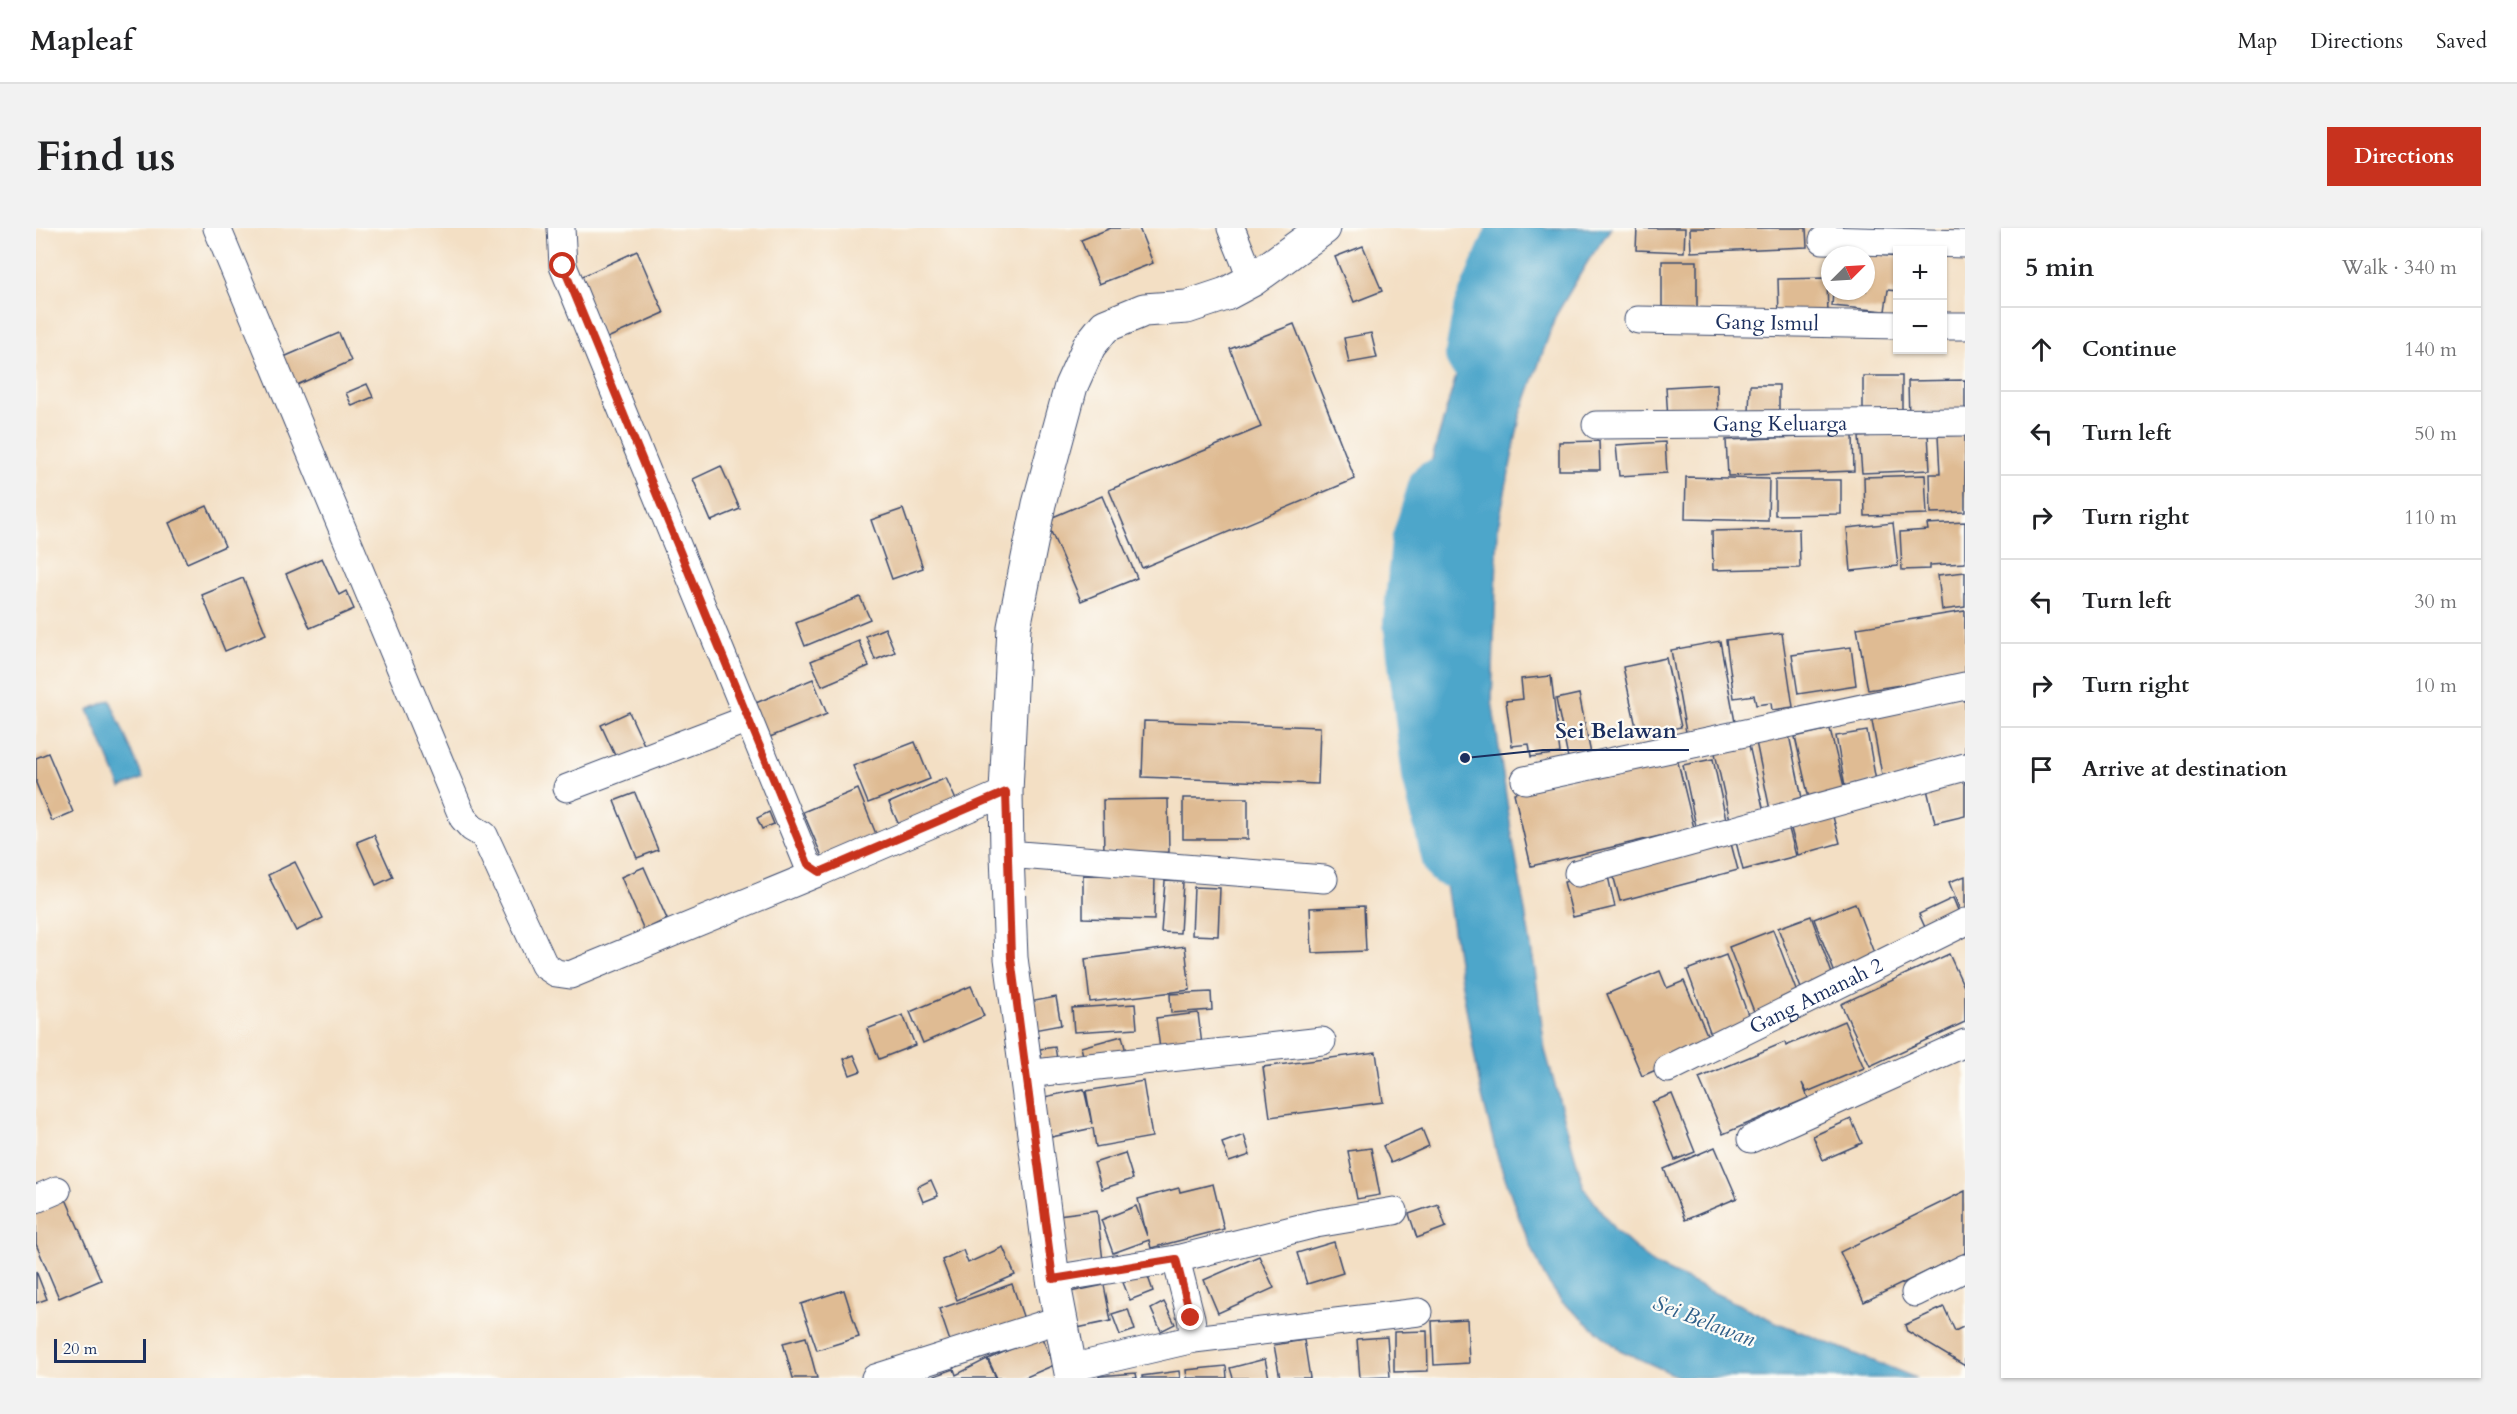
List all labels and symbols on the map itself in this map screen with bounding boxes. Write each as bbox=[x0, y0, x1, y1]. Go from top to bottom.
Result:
north arrow bbox=[1821, 246, 1875, 300]
route start bbox=[549, 252, 575, 278]
street label: Gang Ismul bbox=[1715, 307, 1819, 338]
street label: Gang Keluarga bbox=[1713, 408, 1847, 439]
callout: Sei Belawan bbox=[1543, 710, 1689, 750]
text: Sei Belawan bbox=[1555, 716, 1677, 746]
street label: Gang Amanah 2 bbox=[1744, 950, 1888, 1041]
water label: Sei Belawan bbox=[1649, 1288, 1760, 1354]
route end bbox=[1177, 1304, 1203, 1330]
scale bar bbox=[54, 1336, 146, 1364]

